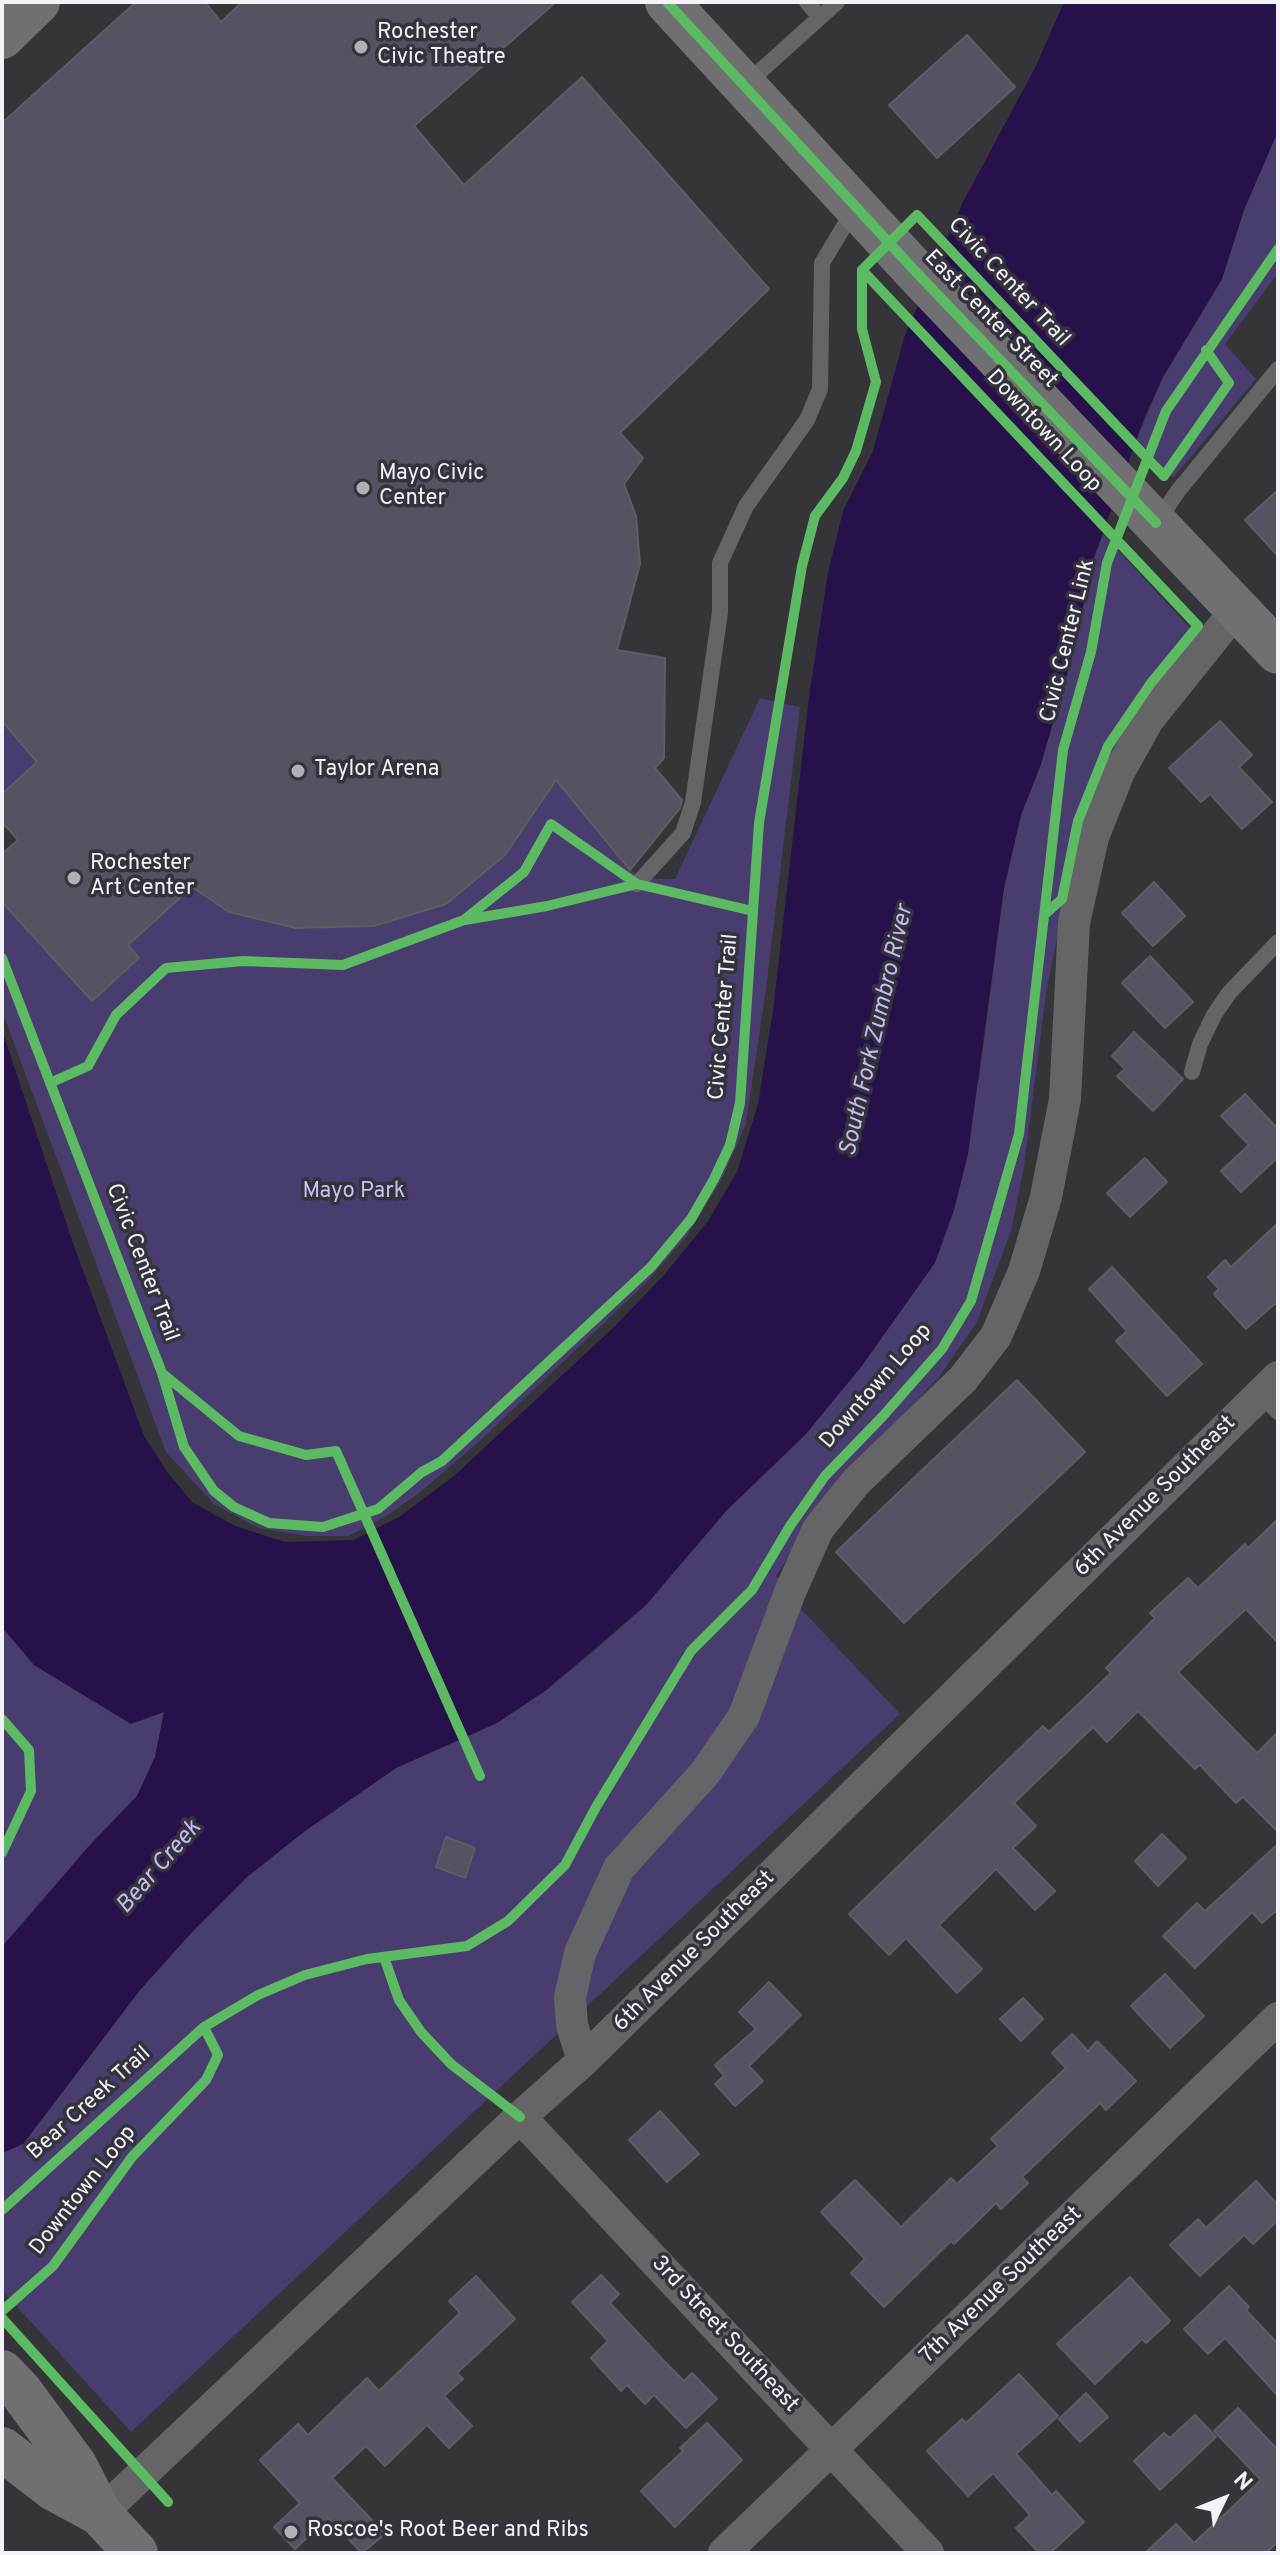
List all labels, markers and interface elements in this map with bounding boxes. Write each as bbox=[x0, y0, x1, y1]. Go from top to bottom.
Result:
place label: Rochester Civic Theatre bbox=[377, 21, 506, 72]
marker: Rochester Civic Theatre bbox=[352, 38, 370, 56]
street label: Civic Center Trail bbox=[941, 213, 1075, 353]
street label: East Center Street bbox=[918, 246, 1062, 394]
street label: Downtown Loop bbox=[980, 365, 1106, 499]
place label: Mayo Civic Center bbox=[379, 462, 484, 514]
marker: Mayo Civic Center bbox=[354, 479, 372, 497]
street label: Civic Center Link bbox=[1036, 557, 1102, 725]
place label: Taylor Arena bbox=[314, 758, 439, 784]
marker: Taylor Arena bbox=[289, 762, 307, 780]
place label: Rochester Art Center bbox=[90, 852, 194, 904]
marker: Rochester Art Center bbox=[65, 869, 83, 887]
water label: South Fork Zumbro River bbox=[835, 902, 921, 1160]
street label: Civic Center Trail bbox=[705, 933, 745, 1101]
street label: Civic Center Trail bbox=[99, 1180, 183, 1346]
park label: Mayo Park bbox=[303, 1180, 405, 1206]
street label: Downtown Loop bbox=[815, 1319, 939, 1455]
street label: 6th Avenue Southeast bbox=[1070, 1411, 1242, 1583]
water label: Bear Creek bbox=[111, 1815, 209, 1921]
street label: 6th Avenue Southeast bbox=[609, 1866, 781, 2038]
street label: Bear Creek Trail bbox=[23, 2042, 157, 2166]
street label: Downtown Loop bbox=[25, 2121, 143, 2261]
street label: 7th Avenue Southeast bbox=[916, 2202, 1088, 2370]
street label: 3rd Street Southeast bbox=[645, 2251, 803, 2419]
north arrow bbox=[1184, 2459, 1264, 2539]
text: N bbox=[1227, 2467, 1257, 2497]
place label: Roscoe's Root Beer and Ribs bbox=[307, 2519, 589, 2545]
marker: Roscoe's Root Beer and Ribs bbox=[282, 2523, 300, 2541]

